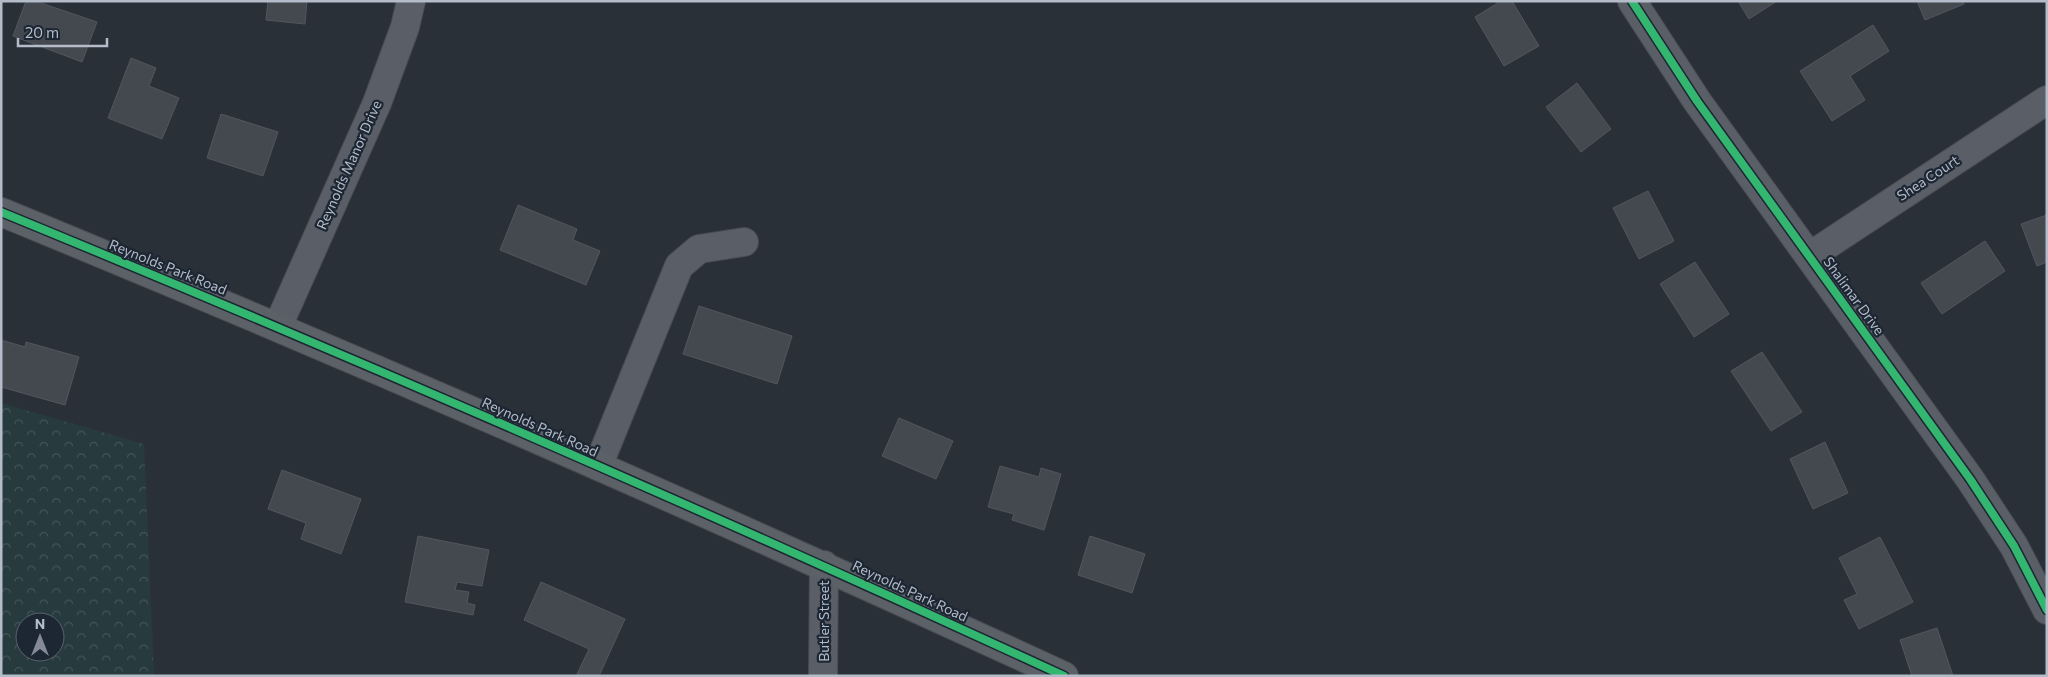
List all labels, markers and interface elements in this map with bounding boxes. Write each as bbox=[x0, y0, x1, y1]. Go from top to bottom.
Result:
scale bar bbox=[18, 15, 106, 47]
text: 20 m bbox=[25, 23, 59, 41]
street label: Reynolds Manor Drive bbox=[312, 98, 385, 232]
street label: Shea Court bbox=[1893, 151, 1962, 204]
street label: Reynolds Park Road bbox=[107, 235, 229, 298]
street label: Shalimar Drive bbox=[1820, 253, 1888, 338]
street label: Reynolds Park Road bbox=[480, 393, 601, 460]
street label: Reynolds Park Road bbox=[850, 556, 971, 625]
street label: Butler Street bbox=[815, 580, 832, 662]
north arrow bbox=[15, 612, 65, 662]
text: N bbox=[35, 615, 45, 632]

